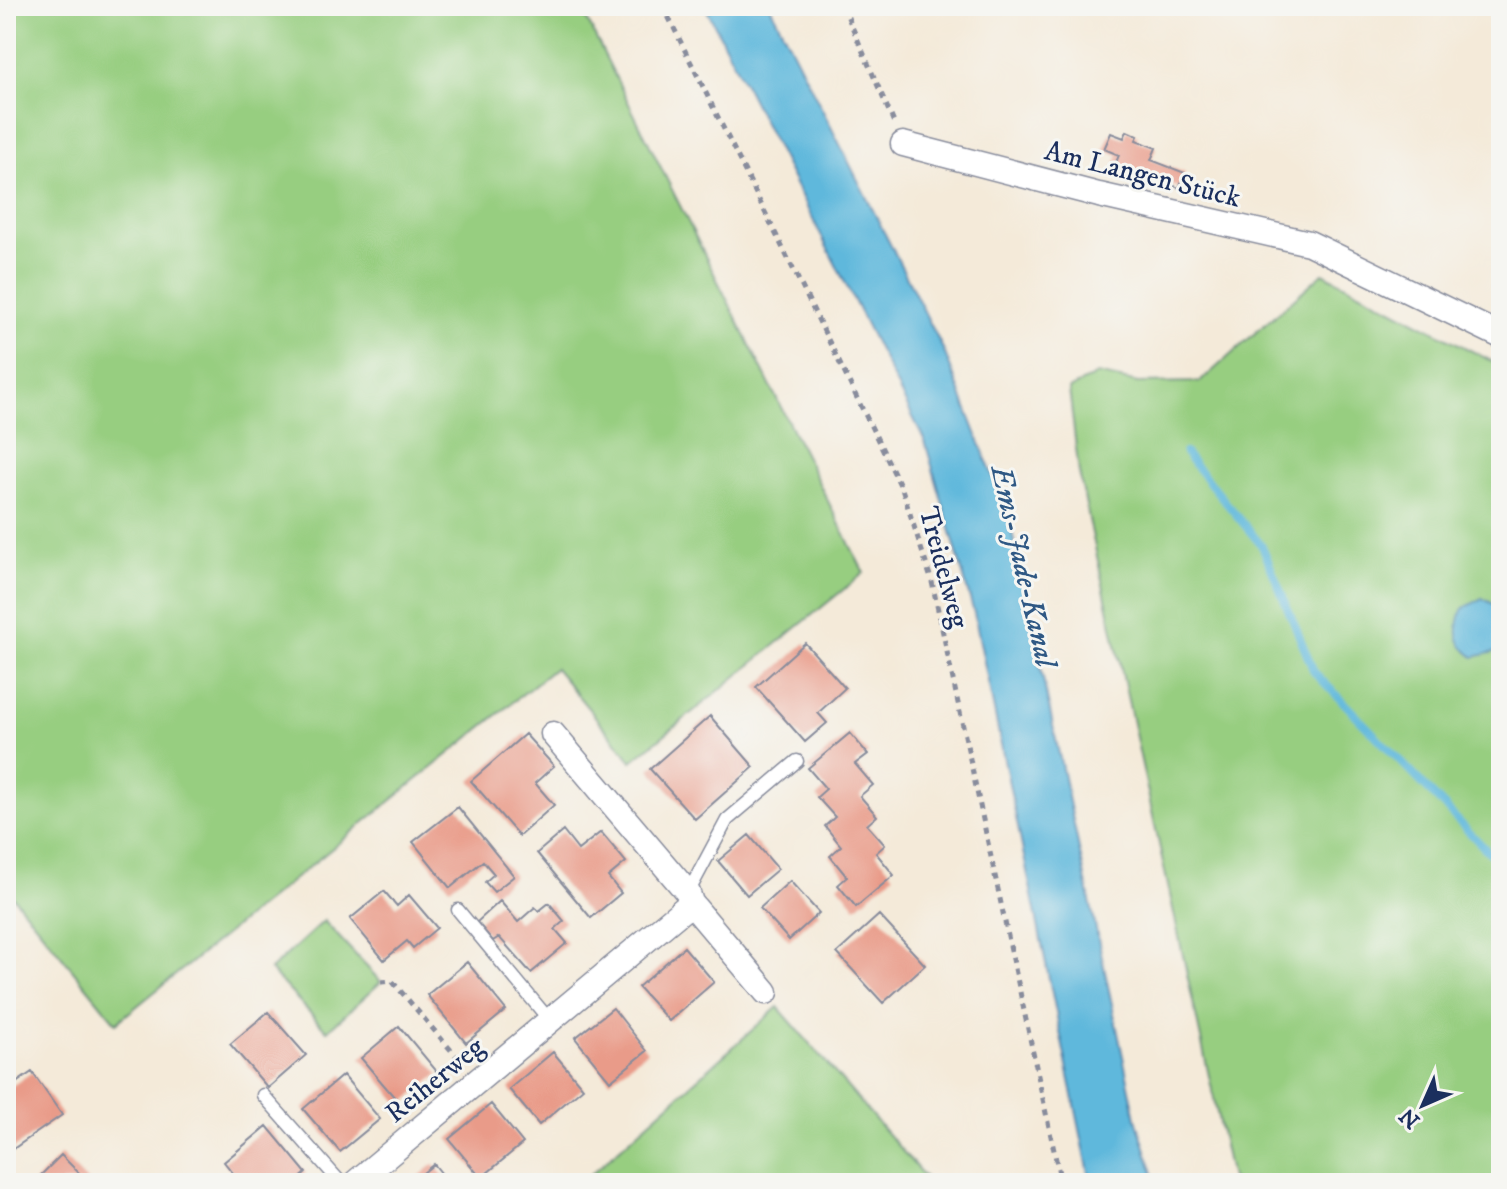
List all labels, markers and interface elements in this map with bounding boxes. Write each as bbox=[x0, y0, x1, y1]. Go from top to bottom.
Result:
street label: Am Langen Stück bbox=[1041, 133, 1244, 216]
water label: Ems-Jade-Kanal bbox=[981, 460, 1064, 674]
street label: Treidelweg bbox=[911, 503, 977, 632]
street label: Reiherweg bbox=[378, 1029, 492, 1131]
north arrow bbox=[1383, 1065, 1463, 1145]
text: N bbox=[1394, 1102, 1426, 1134]

